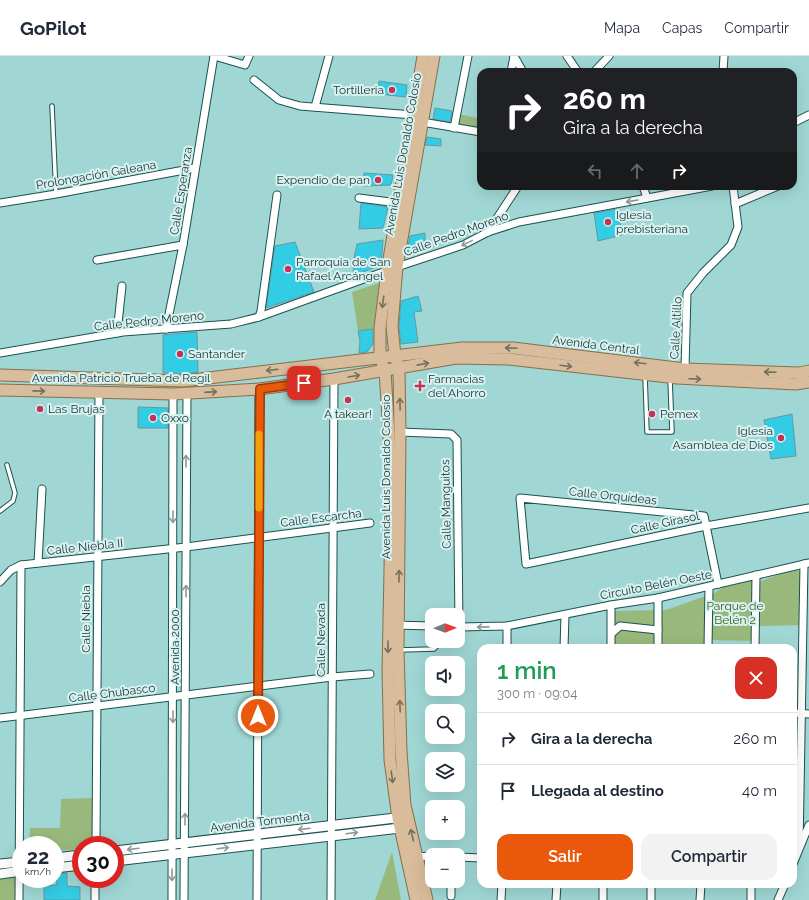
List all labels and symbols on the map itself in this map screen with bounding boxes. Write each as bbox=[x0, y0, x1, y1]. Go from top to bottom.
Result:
street label: Avenida Luis Donaldo Colosio bbox=[382, 72, 424, 236]
place label: Tortilleria bbox=[333, 83, 384, 97]
marker: Tortilleria bbox=[387, 85, 397, 95]
street label: Calle Esperanza bbox=[167, 146, 195, 236]
street label: Prolongación Galeana bbox=[35, 158, 157, 192]
place label: Expendio de pan bbox=[276, 173, 370, 187]
marker: Expendio de pan bbox=[373, 175, 383, 185]
one-way arrow bbox=[626, 197, 639, 205]
place label: Iglesia prebisteriana bbox=[616, 208, 688, 236]
street label: Calle Pedro Moreno bbox=[402, 209, 510, 259]
marker: Iglesia prebisteriana bbox=[603, 217, 613, 227]
one-way arrow bbox=[461, 240, 473, 247]
place label: Parroquia de San Rafael Arcángel bbox=[296, 255, 390, 283]
marker: Parroquia de San Rafael Arcángel bbox=[283, 264, 293, 274]
one-way arrow bbox=[379, 295, 387, 308]
street label: Calle Altillo bbox=[667, 296, 685, 360]
street label: Calle Pedro Moreno bbox=[93, 308, 205, 334]
street label: Avenida Central bbox=[552, 333, 641, 357]
one-way arrow bbox=[505, 345, 518, 352]
place label: Santander bbox=[188, 347, 246, 361]
marker: Santander bbox=[175, 349, 185, 359]
one-way arrow bbox=[416, 360, 429, 368]
one-way arrow bbox=[634, 360, 647, 367]
one-way arrow bbox=[559, 362, 572, 369]
one-way arrow bbox=[266, 366, 279, 374]
pin bbox=[287, 366, 321, 400]
one-way arrow bbox=[764, 368, 777, 376]
street label: Avenida Patricio Trueba de Regil bbox=[32, 371, 211, 385]
one-way arrow bbox=[347, 372, 360, 380]
place label: Farmacias del Ahorro bbox=[428, 372, 486, 400]
one-way arrow bbox=[688, 376, 701, 383]
marker: Farmacias del Ahorro bbox=[415, 381, 425, 391]
one-way arrow bbox=[32, 387, 45, 395]
one-way arrow bbox=[204, 388, 217, 396]
marker: A takear! bbox=[343, 395, 353, 405]
street label: Avenida Luis Donaldo Colosio bbox=[379, 395, 393, 559]
one-way arrow bbox=[396, 398, 404, 411]
place label: Las Brujas bbox=[48, 402, 105, 416]
marker: Las Brujas bbox=[35, 404, 45, 414]
place label: A takear! bbox=[324, 407, 372, 421]
place label: Pemex bbox=[660, 407, 698, 421]
marker: Pemex bbox=[647, 409, 657, 419]
place label: Oxxo bbox=[161, 411, 189, 425]
marker: Oxxo bbox=[148, 413, 158, 423]
place label: Iglesia Asamblea de Dios bbox=[673, 424, 773, 452]
marker: Iglesia Asamblea de Dios bbox=[776, 433, 786, 443]
one-way arrow bbox=[183, 455, 190, 468]
street label: Calle Manguitos bbox=[438, 459, 454, 549]
street label: Calle Orquídeas bbox=[568, 484, 658, 508]
street label: Calle Escarcha bbox=[280, 506, 362, 530]
street label: Calle Girasol bbox=[630, 509, 701, 537]
one-way arrow bbox=[169, 510, 177, 523]
street label: Calle Niebla II bbox=[46, 536, 124, 558]
street label: Circuito Belén Oeste bbox=[599, 567, 713, 603]
one-way arrow bbox=[395, 570, 403, 583]
street label: Calle Niebla bbox=[79, 585, 93, 653]
one-way arrow bbox=[182, 585, 190, 598]
park label: Parque de Belén 2 bbox=[706, 599, 764, 627]
street label: Calle Nevada bbox=[314, 603, 328, 677]
north arrow bbox=[425, 608, 465, 648]
street label: Avenida 2000 bbox=[168, 609, 182, 685]
one-way arrow bbox=[477, 623, 490, 630]
one-way arrow bbox=[384, 640, 392, 653]
street label: Calle Chubasco bbox=[68, 681, 156, 705]
position arrow bbox=[237, 695, 279, 737]
one-way arrow bbox=[396, 700, 403, 713]
one-way arrow bbox=[169, 710, 177, 723]
one-way arrow bbox=[389, 770, 396, 783]
street label: Avenida Tormenta bbox=[209, 809, 311, 835]
one-way arrow bbox=[181, 813, 189, 826]
one-way arrow bbox=[298, 825, 311, 833]
one-way arrow bbox=[408, 829, 416, 842]
one-way arrow bbox=[345, 830, 358, 837]
speed limit sign: 30 bbox=[72, 836, 124, 888]
one-way arrow bbox=[216, 844, 229, 852]
one-way arrow bbox=[127, 845, 140, 853]
one-way arrow bbox=[169, 868, 176, 881]

